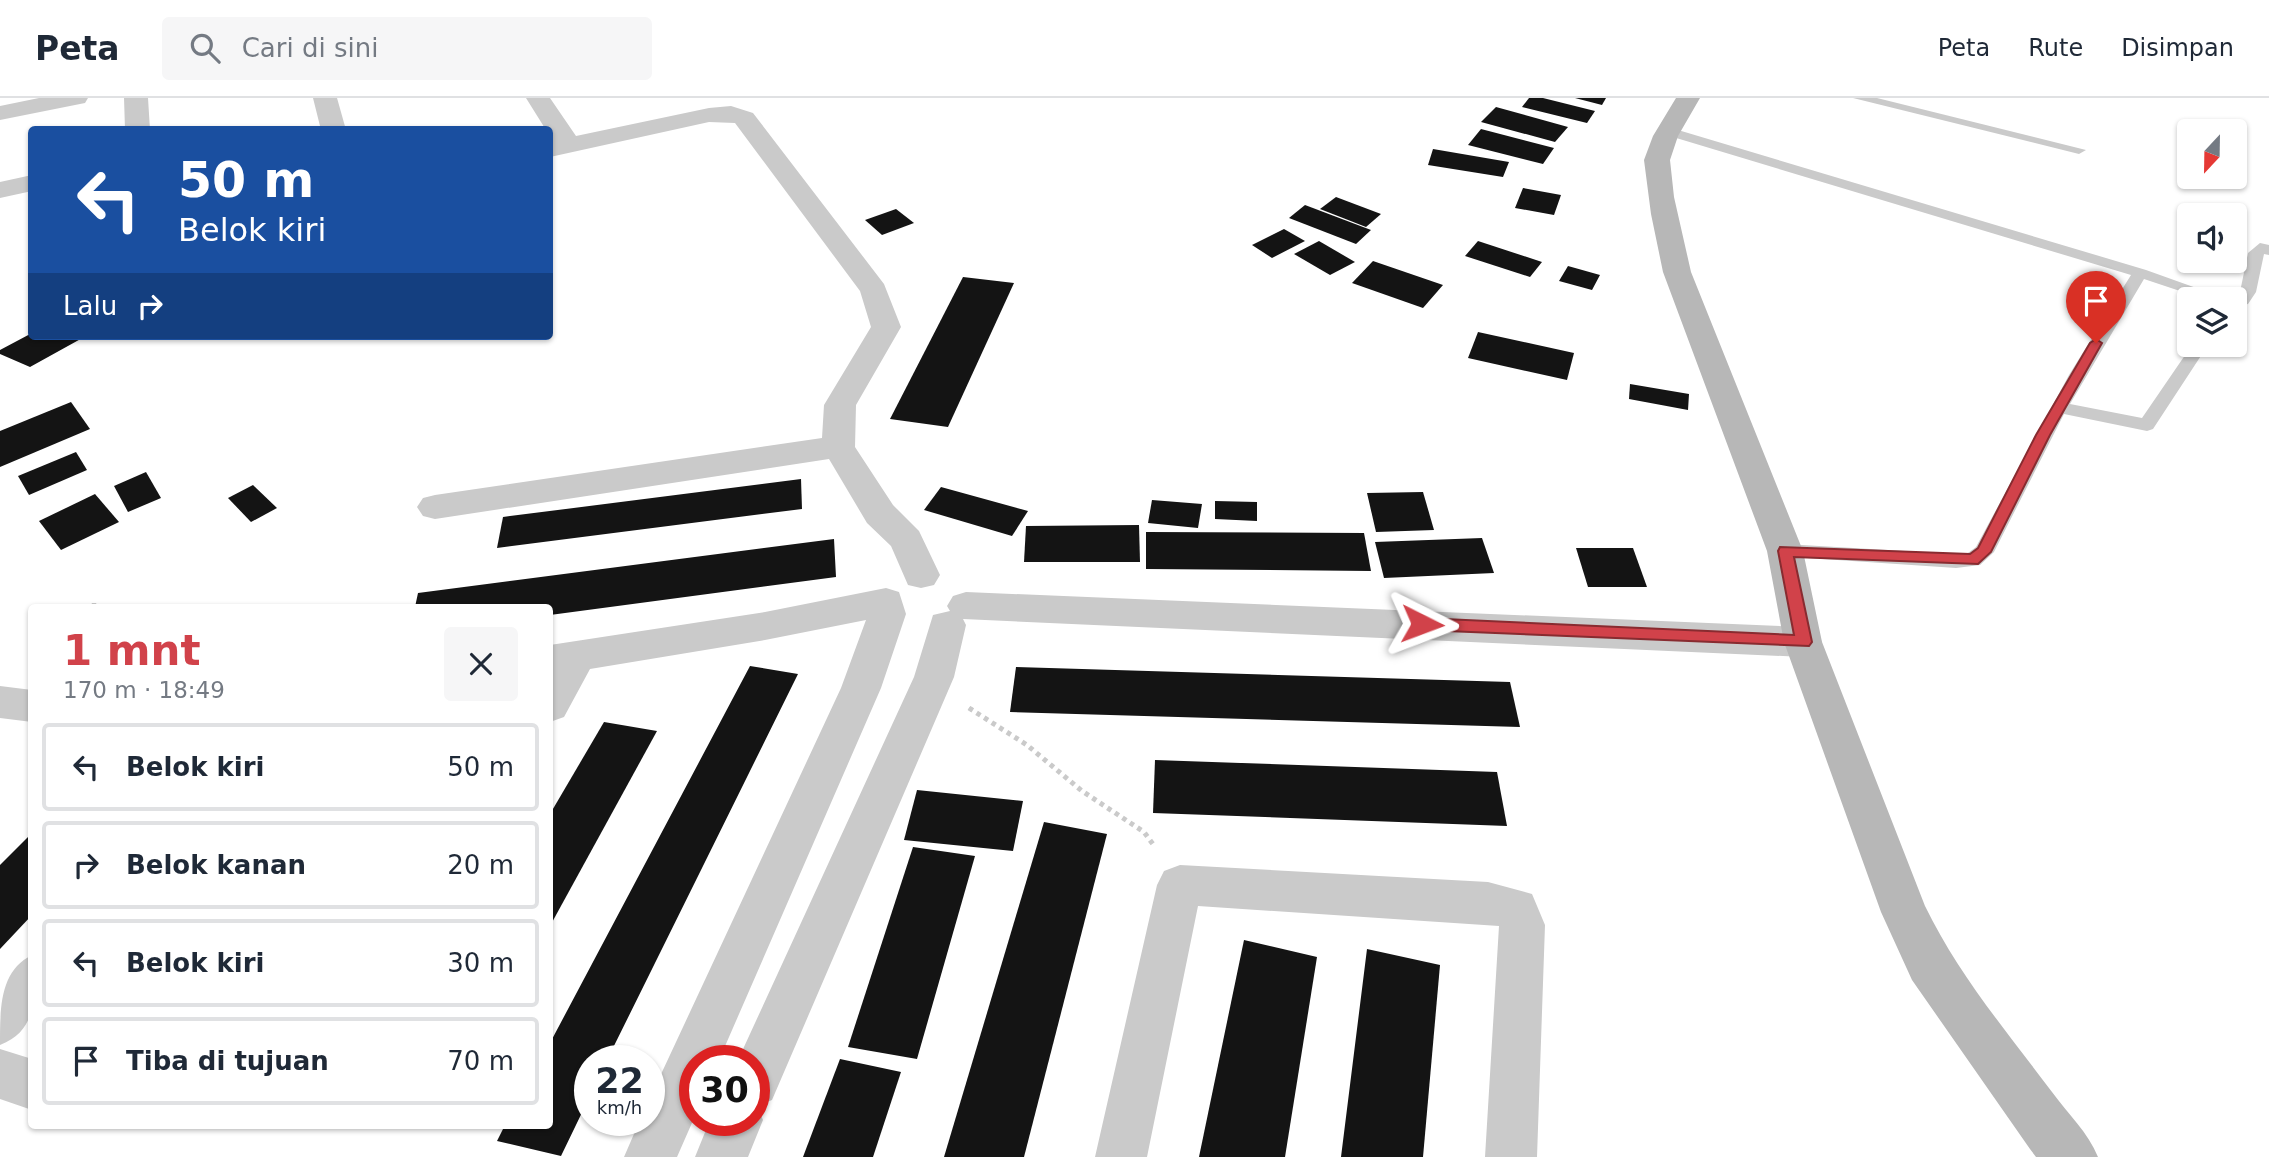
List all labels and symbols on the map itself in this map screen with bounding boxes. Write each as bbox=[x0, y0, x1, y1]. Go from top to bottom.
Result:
north arrow bbox=[2177, 119, 2247, 189]
pin bbox=[2066, 271, 2126, 343]
position arrow bbox=[1385, 587, 1459, 661]
speed limit sign: 30 bbox=[679, 1045, 770, 1136]

